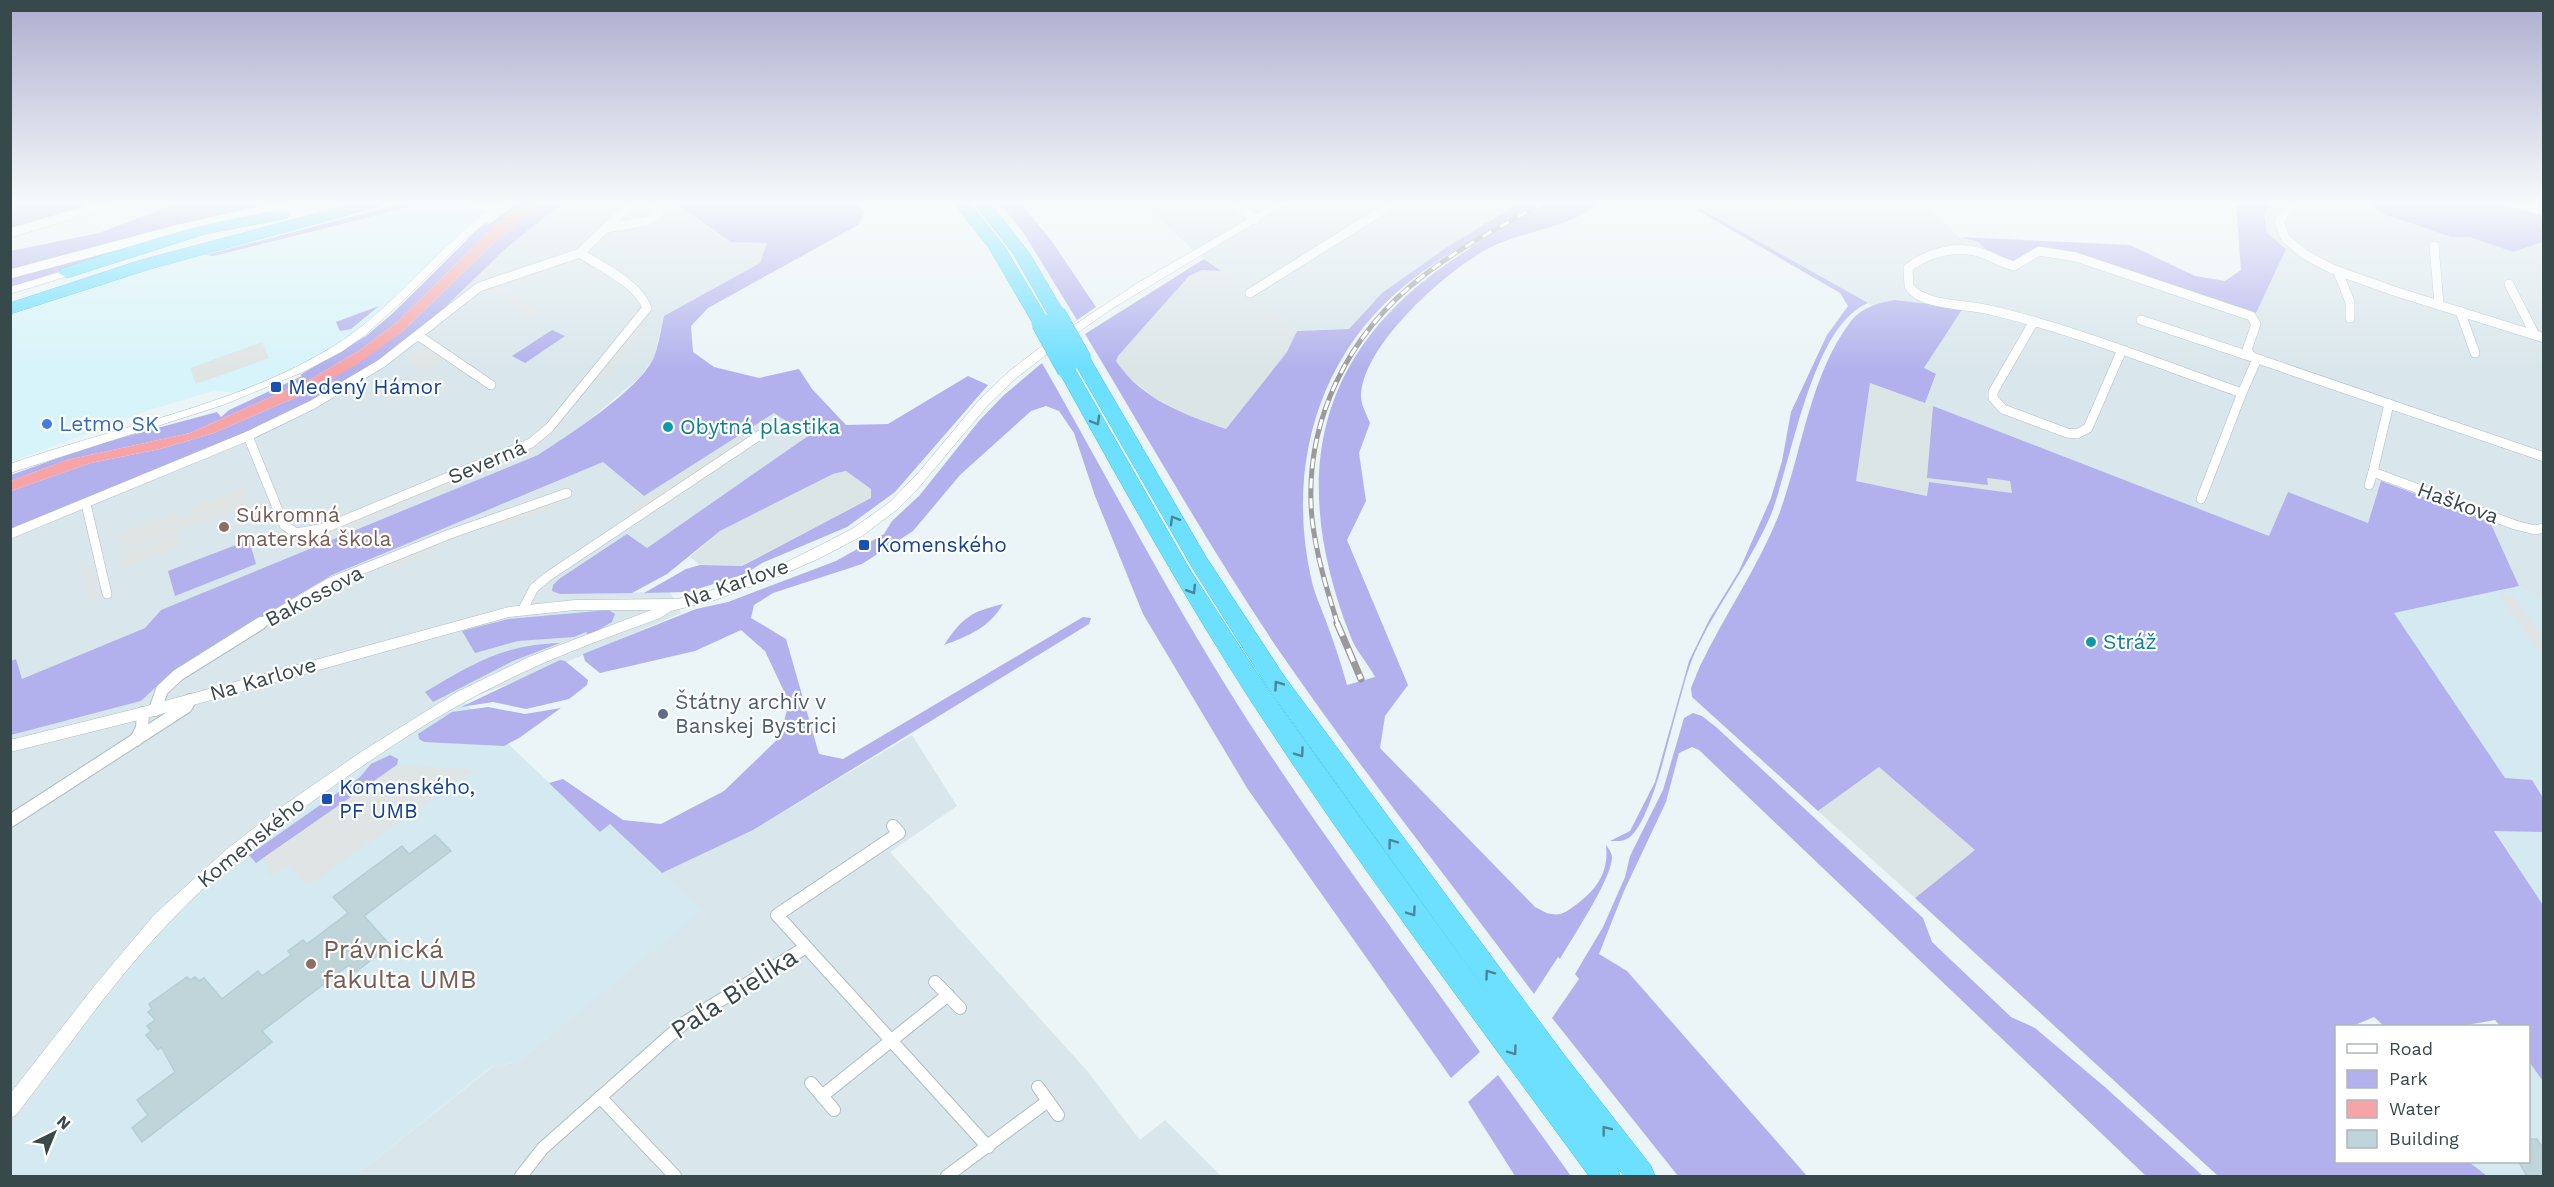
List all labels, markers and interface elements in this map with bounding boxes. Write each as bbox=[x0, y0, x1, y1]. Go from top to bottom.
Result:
place label: Medený Hámor bbox=[288, 374, 442, 399]
marker: Medený Hámor bbox=[269, 380, 283, 394]
place label: Letmo SK bbox=[59, 411, 159, 436]
place label: Obytná plastika bbox=[680, 414, 840, 439]
one-way arrow bbox=[1089, 415, 1100, 425]
marker: Letmo SK bbox=[40, 417, 54, 431]
marker: Obytná plastika bbox=[661, 420, 675, 434]
street label: Severná bbox=[444, 434, 529, 489]
street label: Haškova bbox=[2414, 476, 2502, 529]
place label: Súkromná materská škola bbox=[236, 502, 391, 551]
one-way arrow bbox=[1170, 515, 1181, 526]
marker: Súkromná materská škola bbox=[217, 520, 231, 534]
place label: Komenského bbox=[876, 532, 1007, 557]
marker: Komenského bbox=[857, 538, 871, 552]
street label: Na Karlove bbox=[680, 553, 792, 612]
street label: Bakossova bbox=[261, 559, 367, 632]
one-way arrow bbox=[1185, 584, 1197, 594]
place label: Stráž bbox=[2103, 629, 2157, 654]
marker: Stráž bbox=[2084, 635, 2098, 649]
street label: Na Karlove bbox=[207, 651, 319, 706]
one-way arrow bbox=[1274, 680, 1285, 691]
place label: Štátny archív v Banskej Bystrici bbox=[675, 689, 837, 738]
marker: Štátny archív v Banskej Bystrici bbox=[656, 707, 670, 721]
one-way arrow bbox=[1293, 746, 1304, 757]
place label: Komenského, PF UMB bbox=[339, 774, 475, 823]
street label: Komenského bbox=[192, 791, 309, 893]
marker: Komenského, PF UMB bbox=[320, 792, 334, 806]
one-way arrow bbox=[1388, 838, 1399, 849]
one-way arrow bbox=[1405, 906, 1416, 917]
place label: Právnická fakulta UMB bbox=[323, 934, 477, 994]
street label: Paľa Bielika bbox=[665, 941, 803, 1045]
marker: Právnická fakulta UMB bbox=[304, 957, 318, 971]
one-way arrow bbox=[1485, 970, 1496, 981]
legend bbox=[2335, 1025, 2530, 1163]
text: Road bbox=[2389, 1038, 2433, 1059]
one-way arrow bbox=[1506, 1044, 1517, 1055]
text: Park bbox=[2389, 1068, 2428, 1089]
text: Water bbox=[2389, 1098, 2441, 1119]
north arrow bbox=[24, 1103, 84, 1163]
text: N bbox=[53, 1111, 75, 1133]
one-way arrow bbox=[1602, 1126, 1613, 1137]
text: Building bbox=[2389, 1128, 2459, 1149]

